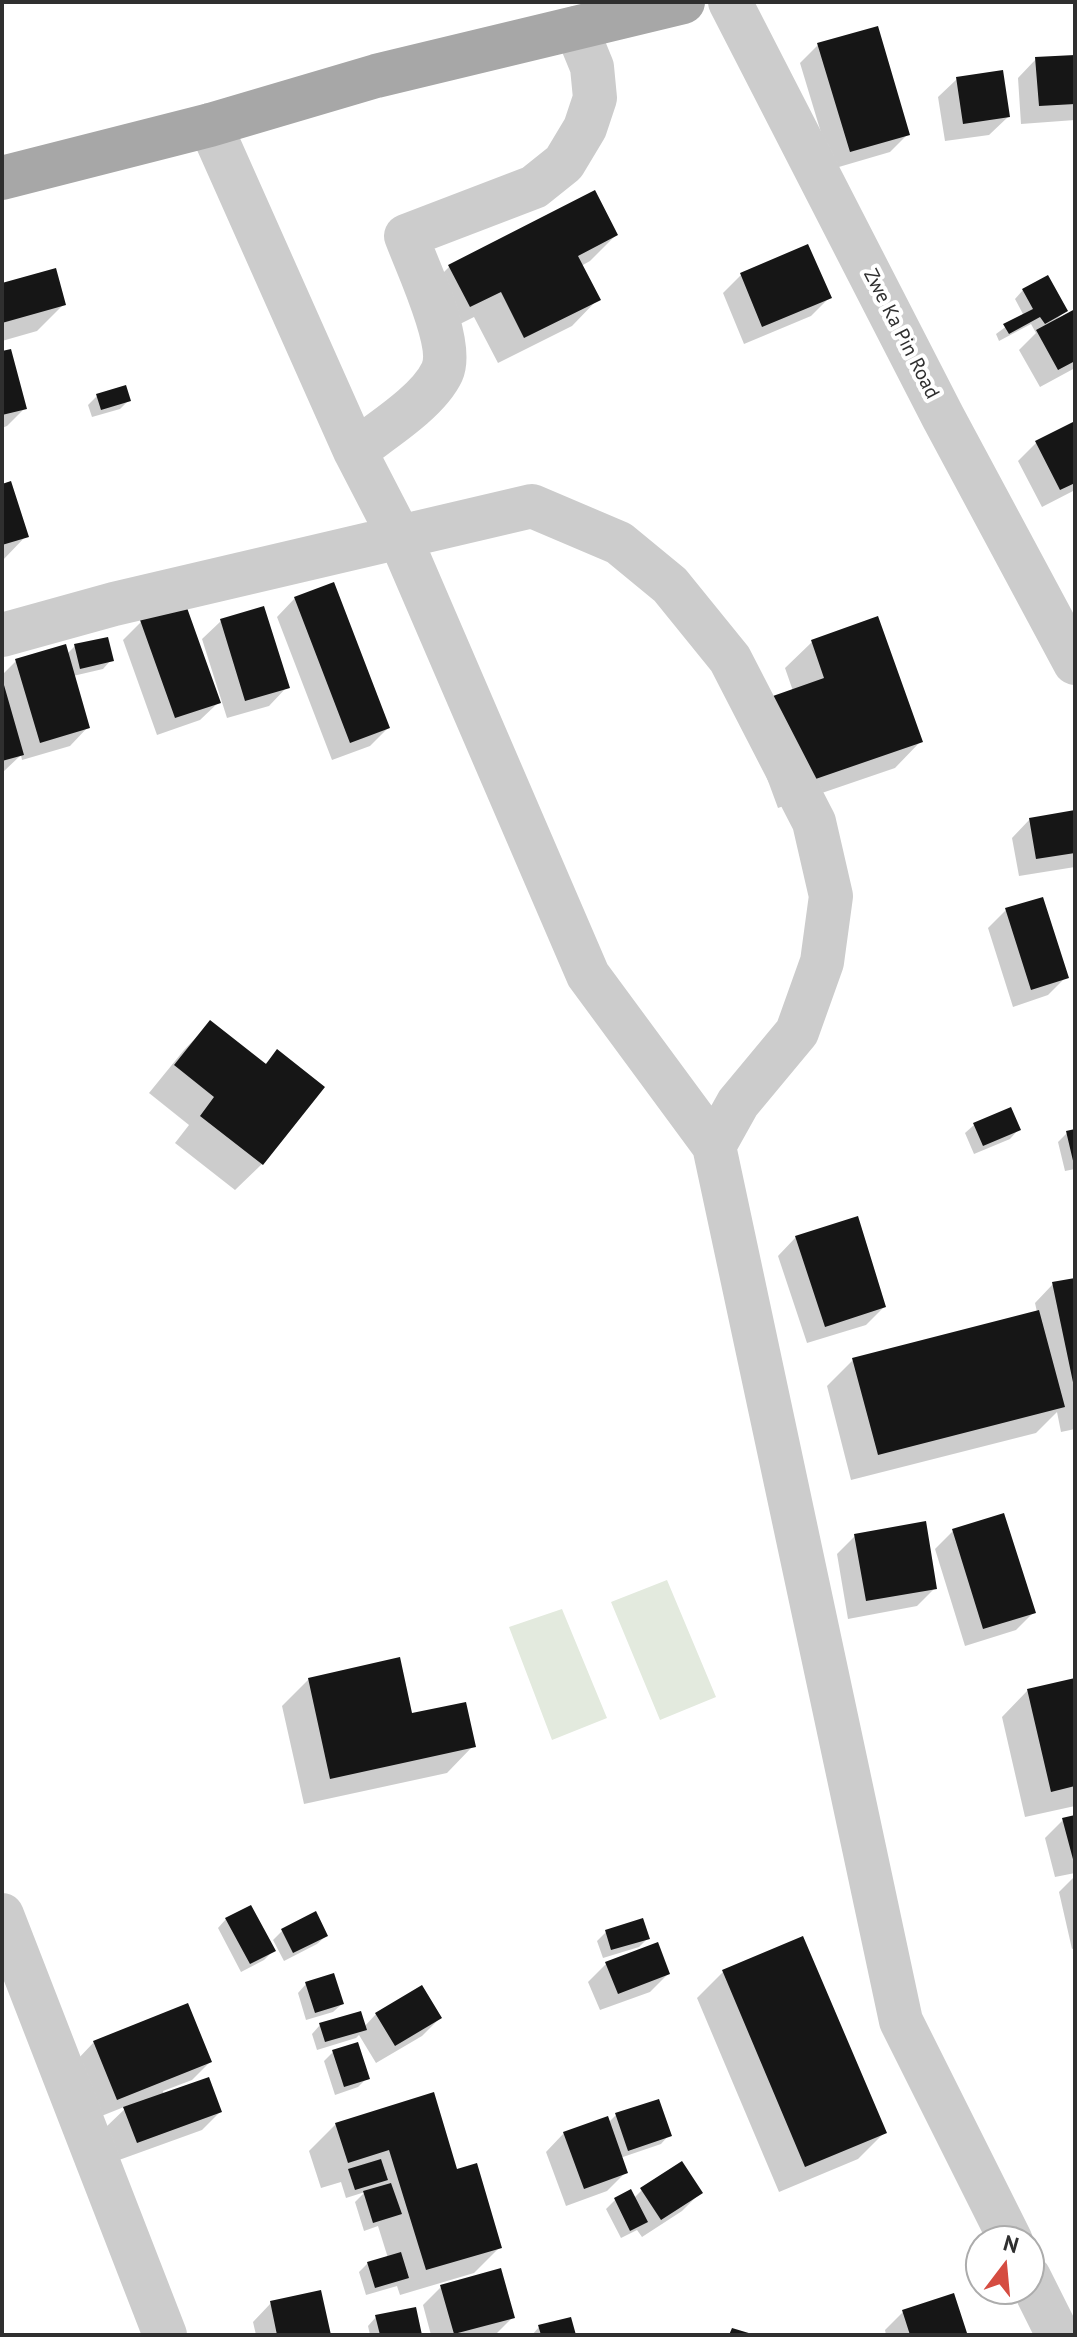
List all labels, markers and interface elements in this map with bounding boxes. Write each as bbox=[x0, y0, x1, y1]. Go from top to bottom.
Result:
street label: Zwe Ka Pin Road bbox=[858, 265, 944, 403]
north arrow bbox=[965, 2225, 1045, 2305]
text: N bbox=[1000, 2228, 1022, 2259]

